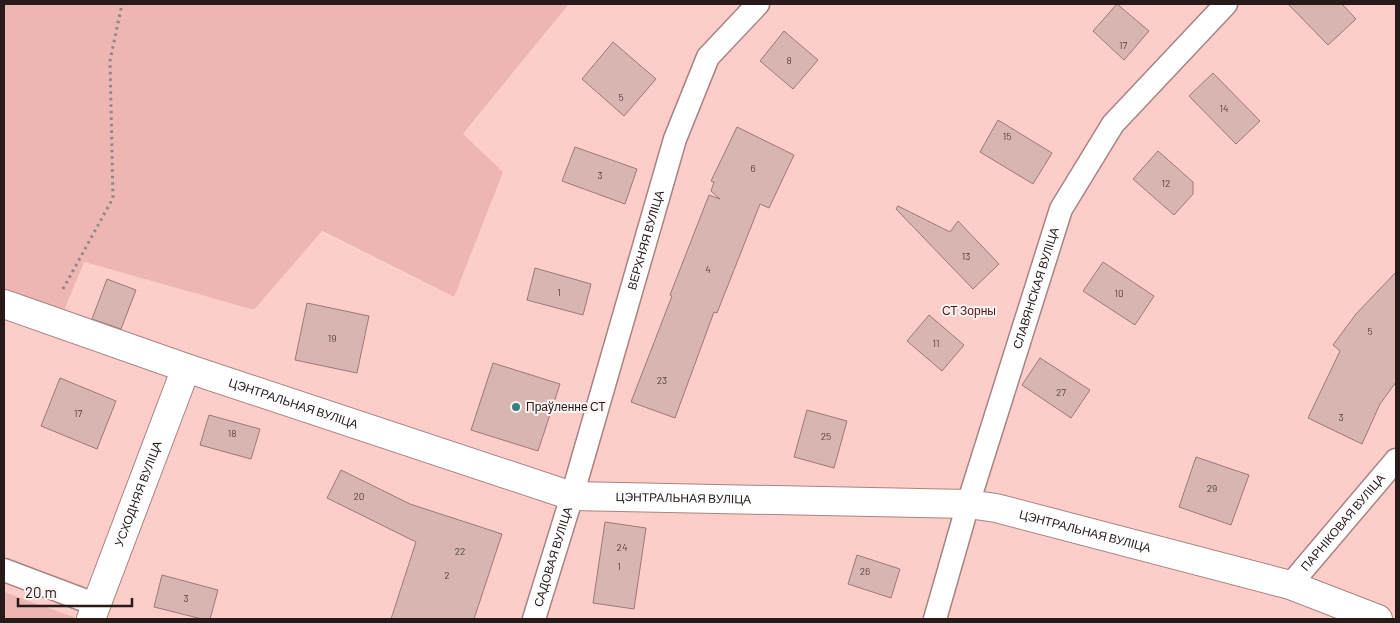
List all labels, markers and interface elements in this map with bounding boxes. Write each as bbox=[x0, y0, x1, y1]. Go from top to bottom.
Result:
house number: 17 bbox=[1119, 39, 1127, 51]
house number: 8 bbox=[786, 54, 792, 66]
house number: 5 bbox=[618, 91, 624, 103]
house number: 14 bbox=[1219, 102, 1229, 114]
house number: 15 bbox=[1003, 130, 1011, 142]
house number: 6 bbox=[750, 162, 756, 174]
house number: 3 bbox=[597, 169, 603, 181]
house number: 12 bbox=[1162, 177, 1170, 189]
street label: ВЕРХНЯЯ ВУЛІЦА bbox=[624, 189, 666, 291]
street label: СЛАВЯНСКАЯ ВУЛІЦА bbox=[1009, 225, 1061, 350]
house number: 13 bbox=[962, 250, 970, 262]
house number: 4 bbox=[705, 263, 711, 275]
house number: 1 bbox=[557, 286, 561, 298]
house number: 10 bbox=[1114, 287, 1124, 299]
park label: СТ Зорны bbox=[942, 303, 996, 318]
house number: 5 bbox=[1367, 325, 1373, 337]
house number: 19 bbox=[328, 332, 336, 344]
house number: 11 bbox=[932, 337, 940, 349]
house number: 23 bbox=[657, 374, 667, 386]
street label: ЦЭНТРАЛЬНАЯ ВУЛІЦА bbox=[227, 375, 360, 431]
house number: 27 bbox=[1056, 386, 1066, 398]
place label: Праўленне СТ bbox=[526, 399, 606, 414]
marker: Праўленне СТ bbox=[510, 401, 522, 413]
house number: 17 bbox=[74, 407, 82, 419]
house number: 3 bbox=[1338, 411, 1344, 423]
house number: 18 bbox=[228, 427, 236, 439]
house number: 25 bbox=[821, 430, 831, 442]
street label: УСХОДНЯЯ ВУЛІЦА bbox=[111, 439, 164, 548]
street label: ПАРНІКОВАЯ ВУЛІЦА bbox=[1297, 471, 1387, 573]
house number: 29 bbox=[1207, 482, 1217, 494]
street label: ЦЭНТРАЛЬНАЯ ВУЛІЦА bbox=[616, 489, 751, 506]
house number: 20 bbox=[353, 490, 365, 502]
street label: САДОВАЯ ВУЛІЦА bbox=[530, 505, 574, 608]
street label: ЦЭНТРАЛЬНАЯ ВУЛІЦА bbox=[1018, 506, 1153, 554]
house number: 24 bbox=[617, 541, 627, 553]
house number: 22 bbox=[455, 545, 465, 557]
house number: 1 bbox=[617, 560, 621, 572]
house number: 26 bbox=[860, 565, 870, 577]
house number: 2 bbox=[444, 569, 450, 581]
scale bar bbox=[18, 576, 131, 608]
text: 20 m bbox=[25, 583, 57, 601]
house number: 3 bbox=[183, 592, 189, 604]

